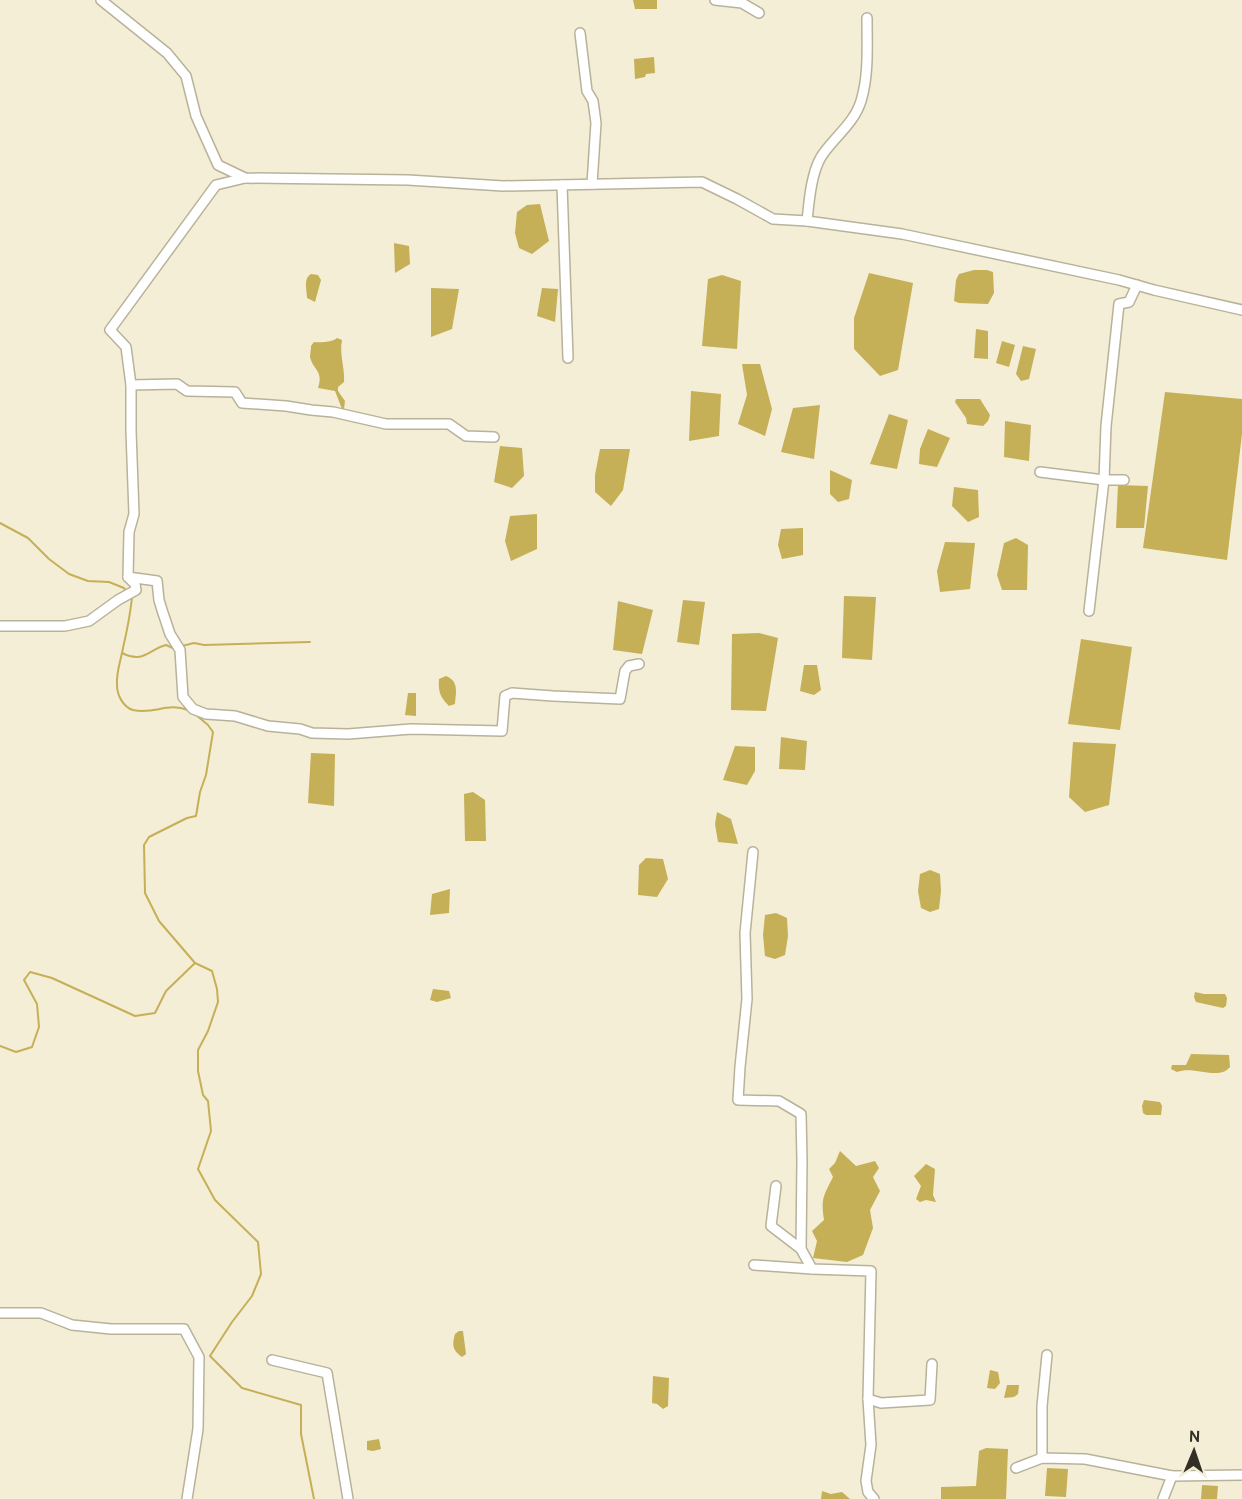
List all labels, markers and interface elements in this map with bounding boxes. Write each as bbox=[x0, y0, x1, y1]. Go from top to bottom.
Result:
north arrow bbox=[1164, 1421, 1224, 1481]
text: N bbox=[1189, 1427, 1200, 1446]

